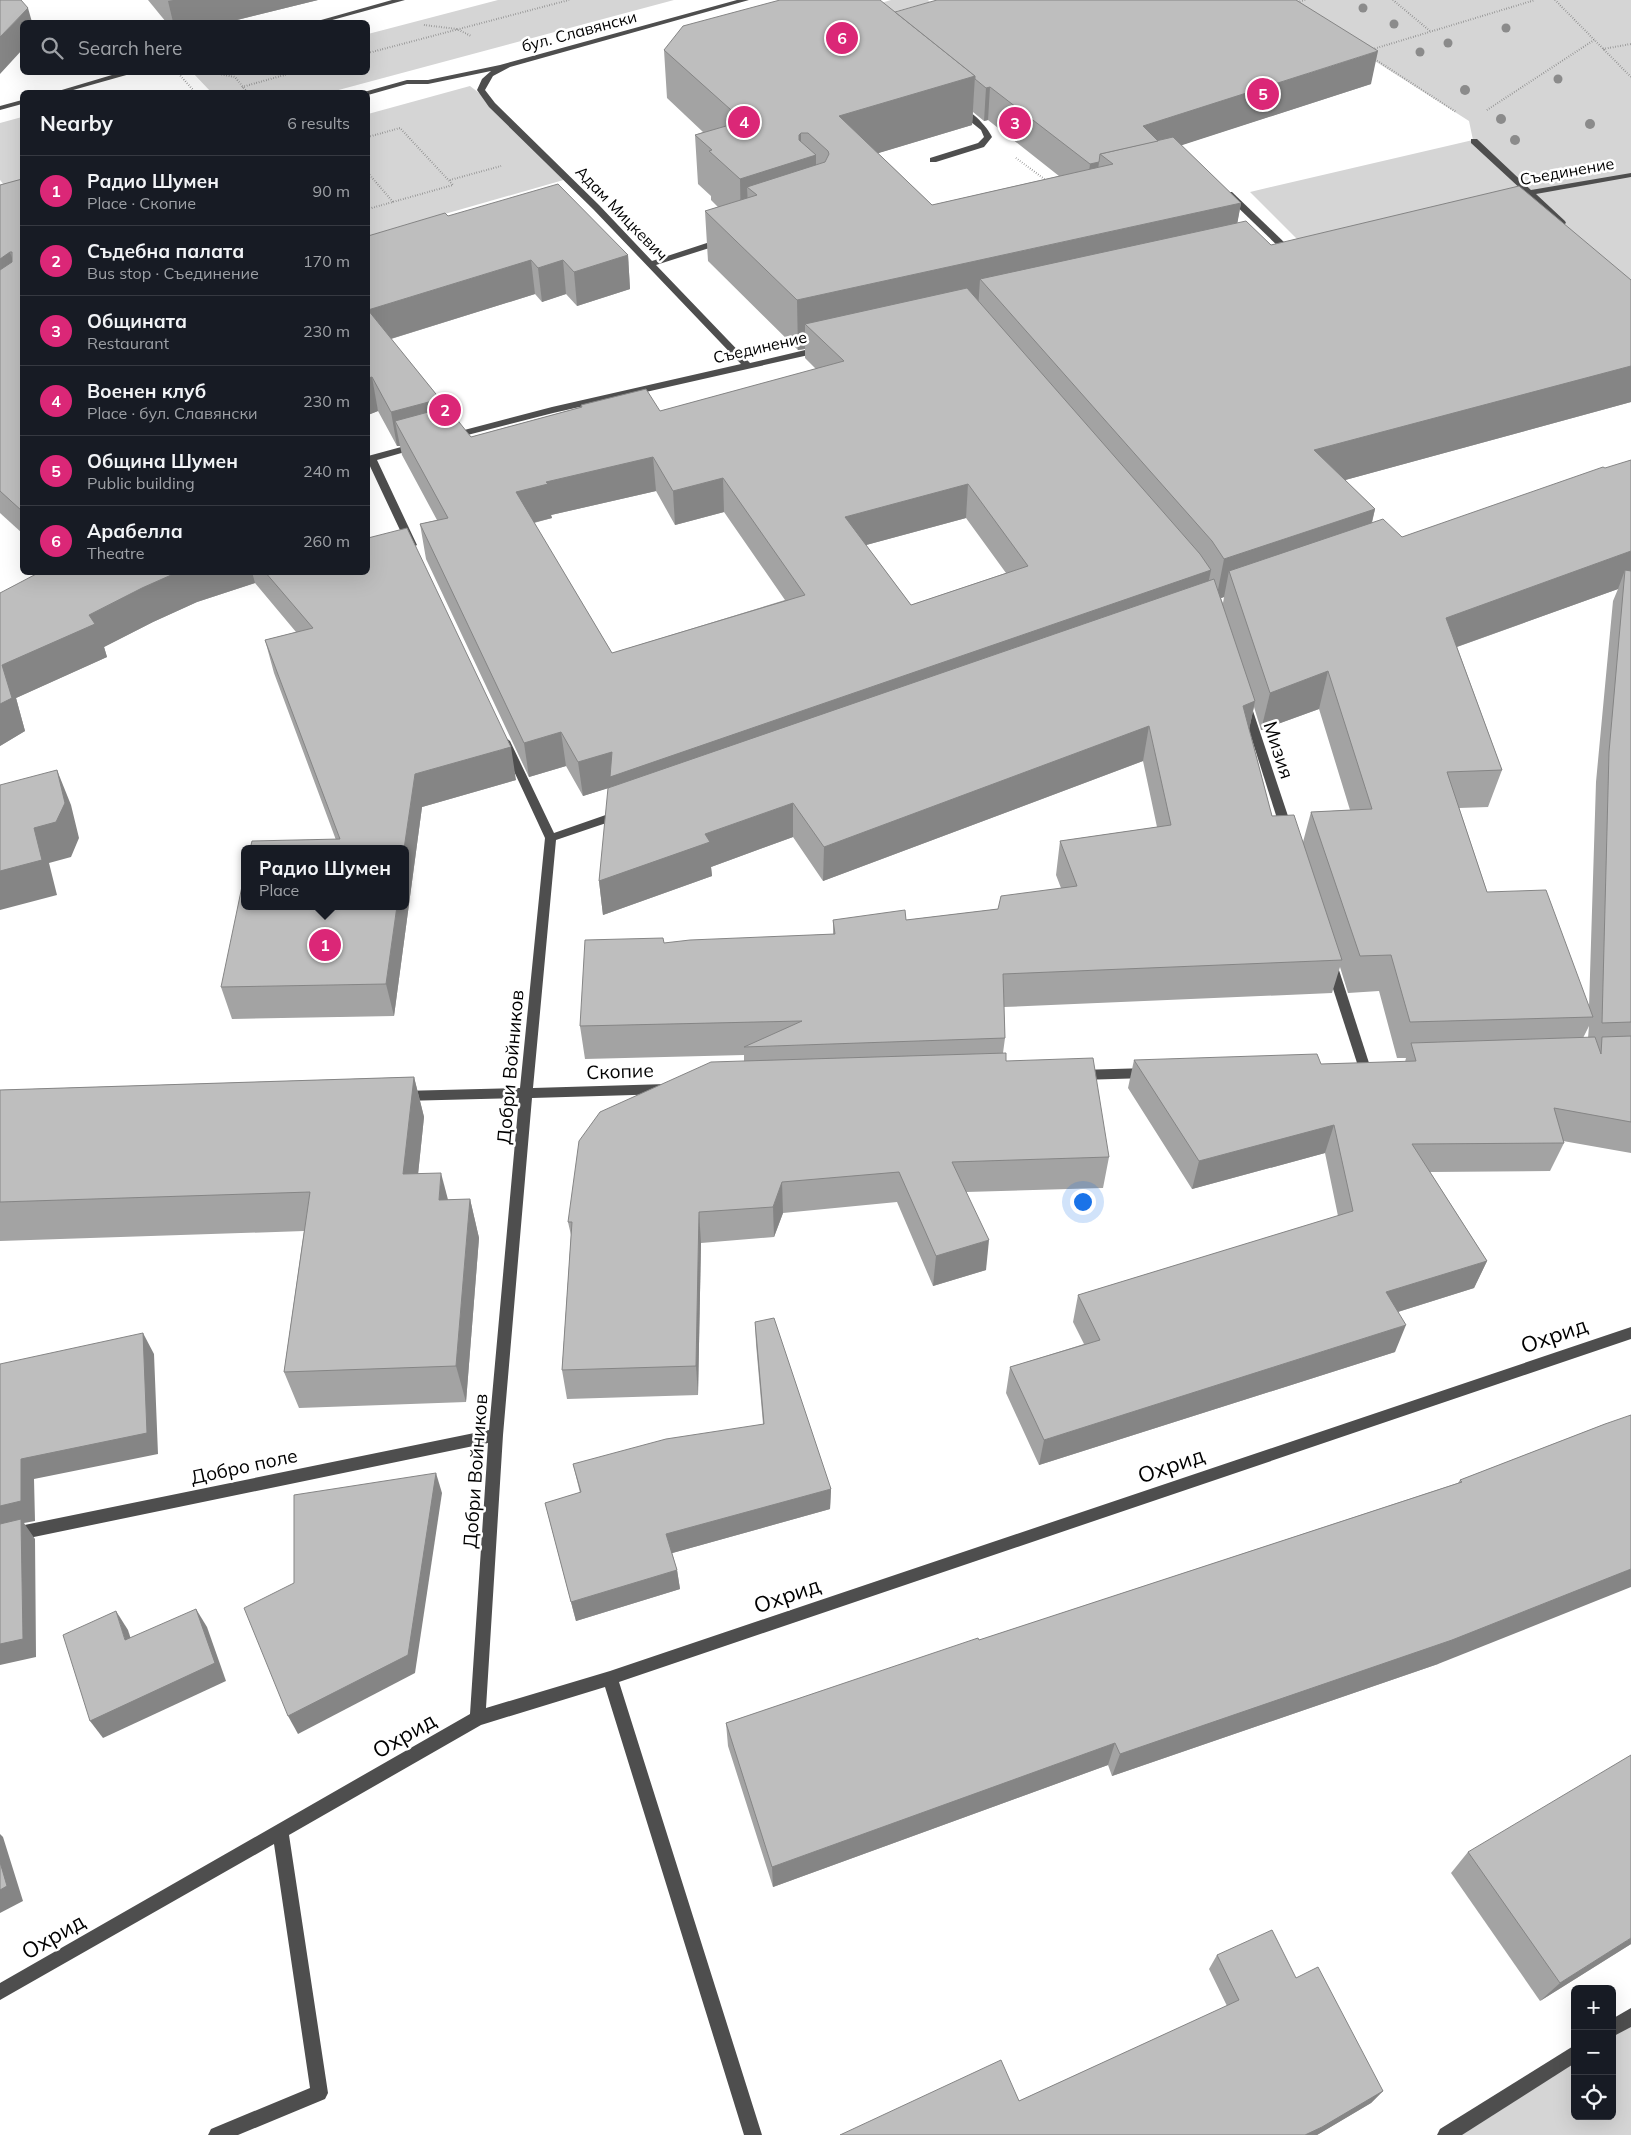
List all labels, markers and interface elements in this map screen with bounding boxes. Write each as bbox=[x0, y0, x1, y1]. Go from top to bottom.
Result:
street label: бул. Славянски bbox=[519, 6, 639, 56]
pin: 6 bbox=[826, 19, 858, 57]
search box bbox=[20, 20, 370, 75]
icon: search bbox=[38, 34, 66, 62]
text: Search here bbox=[78, 36, 182, 60]
pin: 5 bbox=[1247, 75, 1279, 113]
pin: 4 bbox=[728, 103, 760, 141]
pin: 3 bbox=[999, 104, 1031, 142]
text: Nearby bbox=[40, 110, 113, 136]
text: 6 results bbox=[287, 113, 350, 133]
street label: Съединение bbox=[1518, 153, 1616, 189]
street label: Адам Мицкевич bbox=[572, 161, 672, 265]
text: Радио Шумен bbox=[87, 169, 219, 193]
text: 1 bbox=[51, 181, 61, 201]
text: 90 m bbox=[313, 181, 350, 201]
text: Place · Скопие bbox=[87, 193, 196, 213]
text: Съдебна палата bbox=[87, 239, 244, 263]
text: 2 bbox=[51, 251, 61, 271]
text: 170 m bbox=[303, 251, 350, 271]
text: Bus stop · Съединение bbox=[87, 263, 259, 283]
text: Общината bbox=[87, 309, 187, 333]
text: 3 bbox=[51, 321, 61, 341]
text: 230 m bbox=[303, 321, 350, 341]
street label: Съединение bbox=[711, 326, 809, 367]
text: Restaurant bbox=[87, 333, 169, 353]
text: Военен клуб bbox=[87, 379, 206, 403]
text: 4 bbox=[51, 391, 61, 411]
text: 230 m bbox=[303, 391, 350, 411]
pin: 2 bbox=[429, 391, 461, 429]
text: Place · бул. Славянски bbox=[87, 403, 258, 423]
text: Община Шумен bbox=[87, 449, 238, 473]
text: 5 bbox=[51, 461, 61, 481]
text: 240 m bbox=[303, 461, 350, 481]
text: Public building bbox=[87, 473, 195, 493]
text: Арабелла bbox=[87, 519, 183, 543]
text: 6 bbox=[51, 531, 61, 551]
text: 260 m bbox=[303, 531, 350, 551]
text: Theatre bbox=[87, 543, 144, 563]
street label: Мизия bbox=[1258, 718, 1300, 782]
popup bbox=[241, 845, 409, 910]
text: Радио Шумен bbox=[259, 856, 391, 880]
text: Place bbox=[259, 880, 299, 900]
pin: 1 bbox=[309, 926, 341, 964]
street label: Добри Войников bbox=[491, 989, 529, 1145]
street label: Скопие bbox=[586, 1058, 654, 1084]
your location bbox=[1070, 1189, 1096, 1215]
street label: Охрид bbox=[1517, 1311, 1591, 1359]
street label: Добри Войников bbox=[458, 1393, 492, 1549]
street label: Охрид bbox=[1134, 1441, 1208, 1489]
street label: Добро поле bbox=[188, 1443, 300, 1489]
street label: Охрид bbox=[750, 1571, 824, 1619]
street label: Охрид bbox=[367, 1706, 441, 1764]
street label: Охрид bbox=[16, 1907, 90, 1965]
map controls bbox=[1571, 1985, 1616, 2120]
button: + bbox=[1571, 1985, 1616, 2030]
button: − bbox=[1571, 2030, 1616, 2075]
button: locate bbox=[1571, 2075, 1616, 2120]

